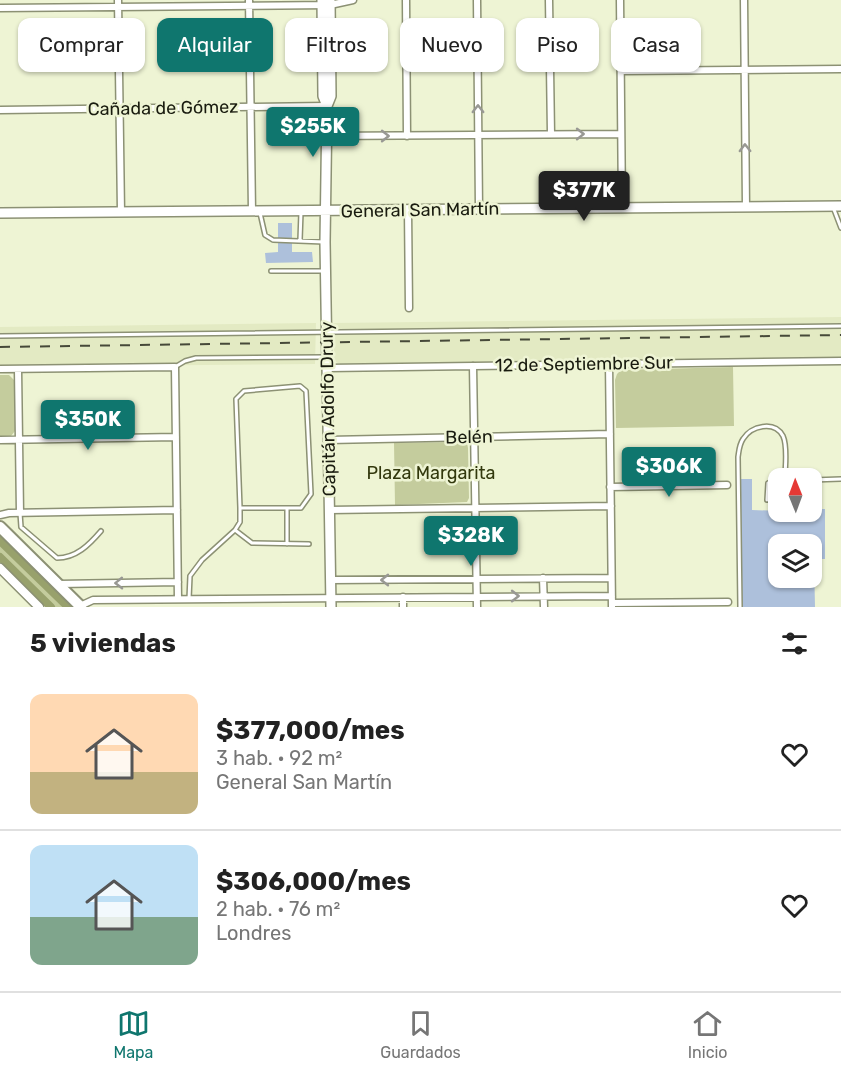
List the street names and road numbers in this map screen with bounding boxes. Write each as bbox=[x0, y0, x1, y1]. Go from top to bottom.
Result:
street label: Cañada de Gómez bbox=[87, 96, 239, 120]
street label: General San Martín bbox=[341, 198, 499, 222]
street label: Capitán Adolfo Drury bbox=[315, 321, 341, 496]
street label: 12 de Septiembre Sur bbox=[495, 351, 673, 377]
street label: Belén bbox=[445, 426, 493, 448]

